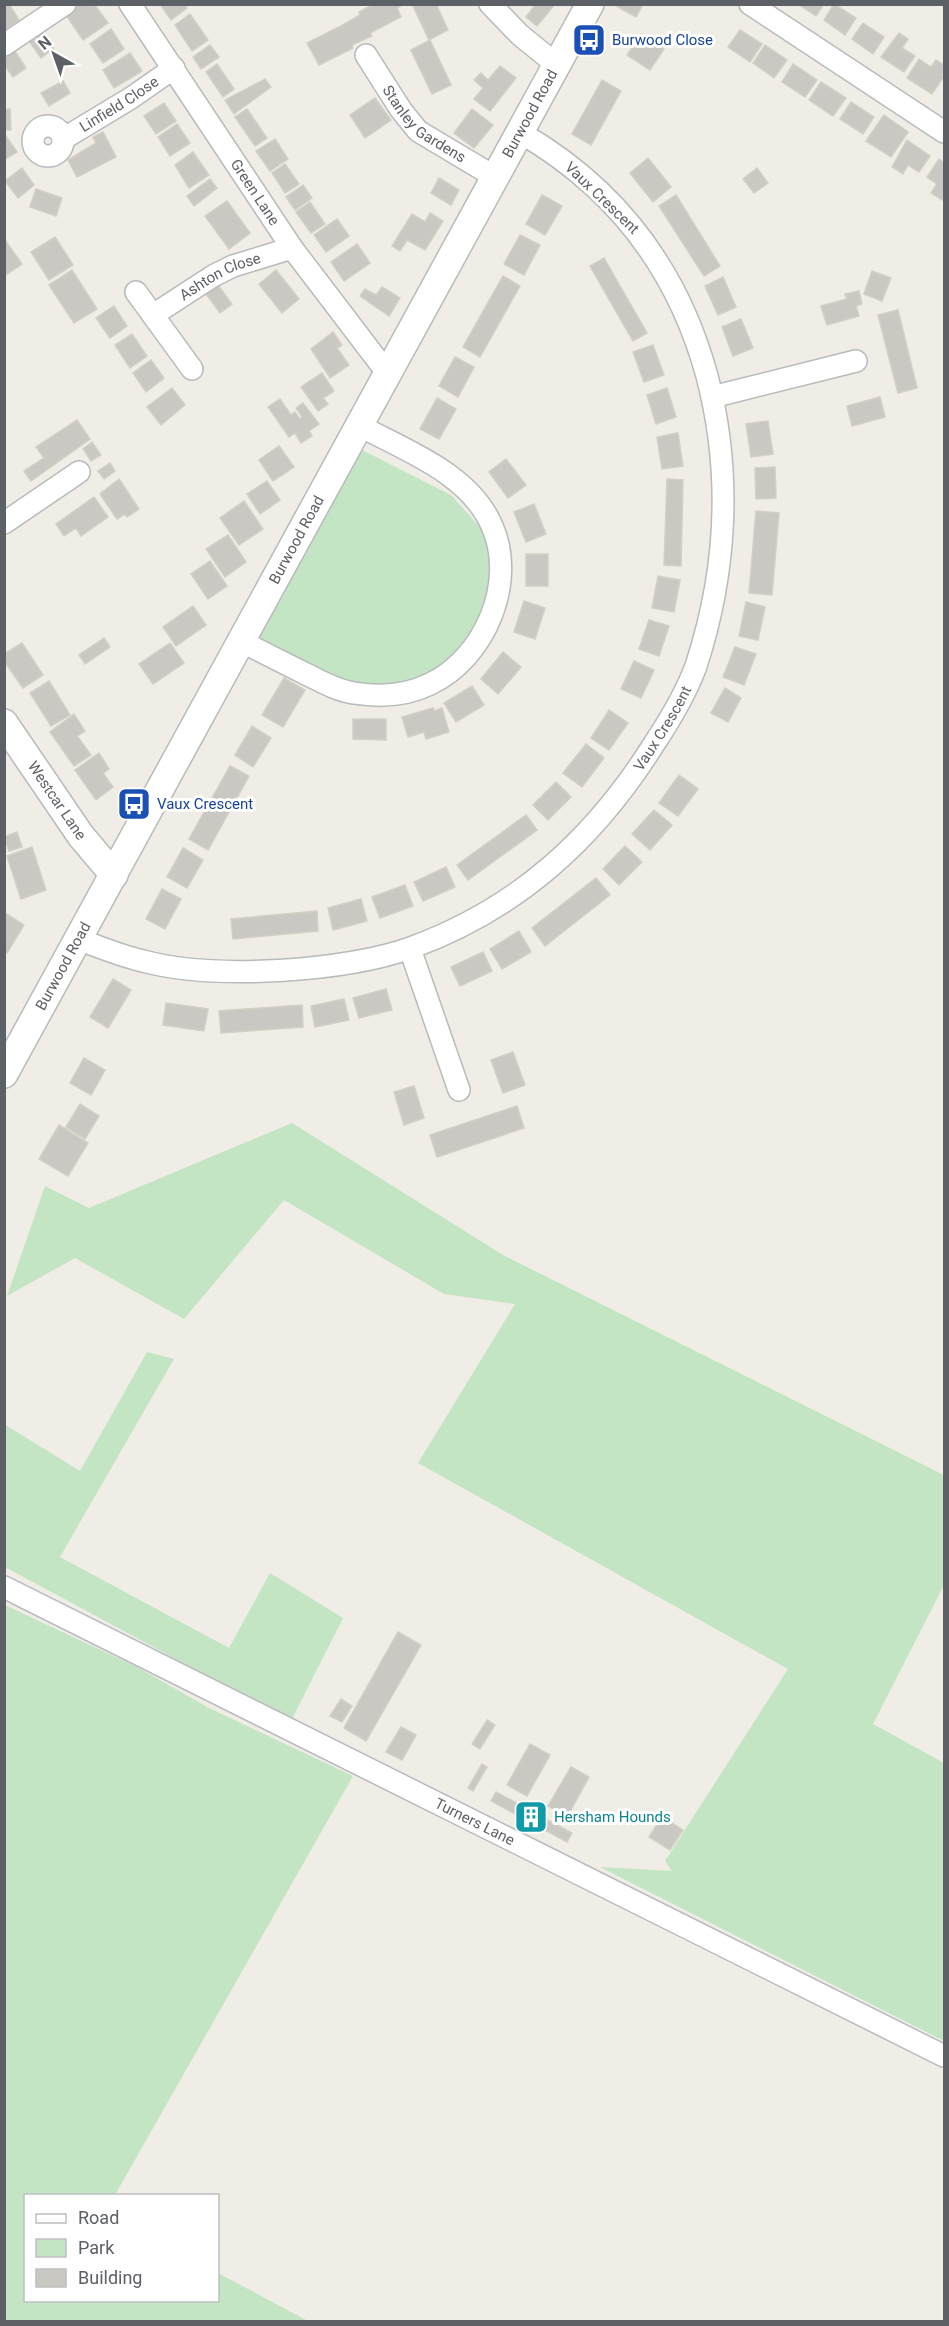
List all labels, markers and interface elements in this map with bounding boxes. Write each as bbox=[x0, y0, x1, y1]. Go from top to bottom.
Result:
bus stop icon: Burwood Close bbox=[571, 22, 607, 58]
north arrow bbox=[24, 24, 84, 84]
place label: Burwood Close bbox=[612, 31, 713, 49]
text: N bbox=[34, 32, 55, 54]
street label: Burwood Road bbox=[499, 66, 561, 161]
street label: Linfield Close bbox=[76, 73, 162, 136]
street label: Stanley Gardens bbox=[379, 82, 469, 166]
street label: Green Lane bbox=[227, 156, 283, 229]
street label: Vaux Crescent bbox=[561, 158, 643, 238]
street label: Ashton Close bbox=[176, 249, 263, 304]
street label: Burwood Road bbox=[265, 493, 328, 587]
street label: Vaux Crescent bbox=[630, 683, 695, 774]
street label: Westcar Lane bbox=[24, 758, 90, 843]
bus stop icon: Vaux Crescent bbox=[116, 786, 152, 822]
place label: Vaux Crescent bbox=[157, 795, 253, 813]
street label: Burwood Road bbox=[32, 919, 94, 1013]
street label: Turners Lane bbox=[432, 1794, 518, 1849]
building icon: Hersham Hounds bbox=[513, 1799, 549, 1835]
place label: Hersham Hounds bbox=[554, 1808, 671, 1826]
legend bbox=[24, 2194, 219, 2302]
text: Road bbox=[78, 2207, 119, 2228]
text: Park bbox=[78, 2237, 115, 2258]
text: Building bbox=[78, 2267, 142, 2288]

